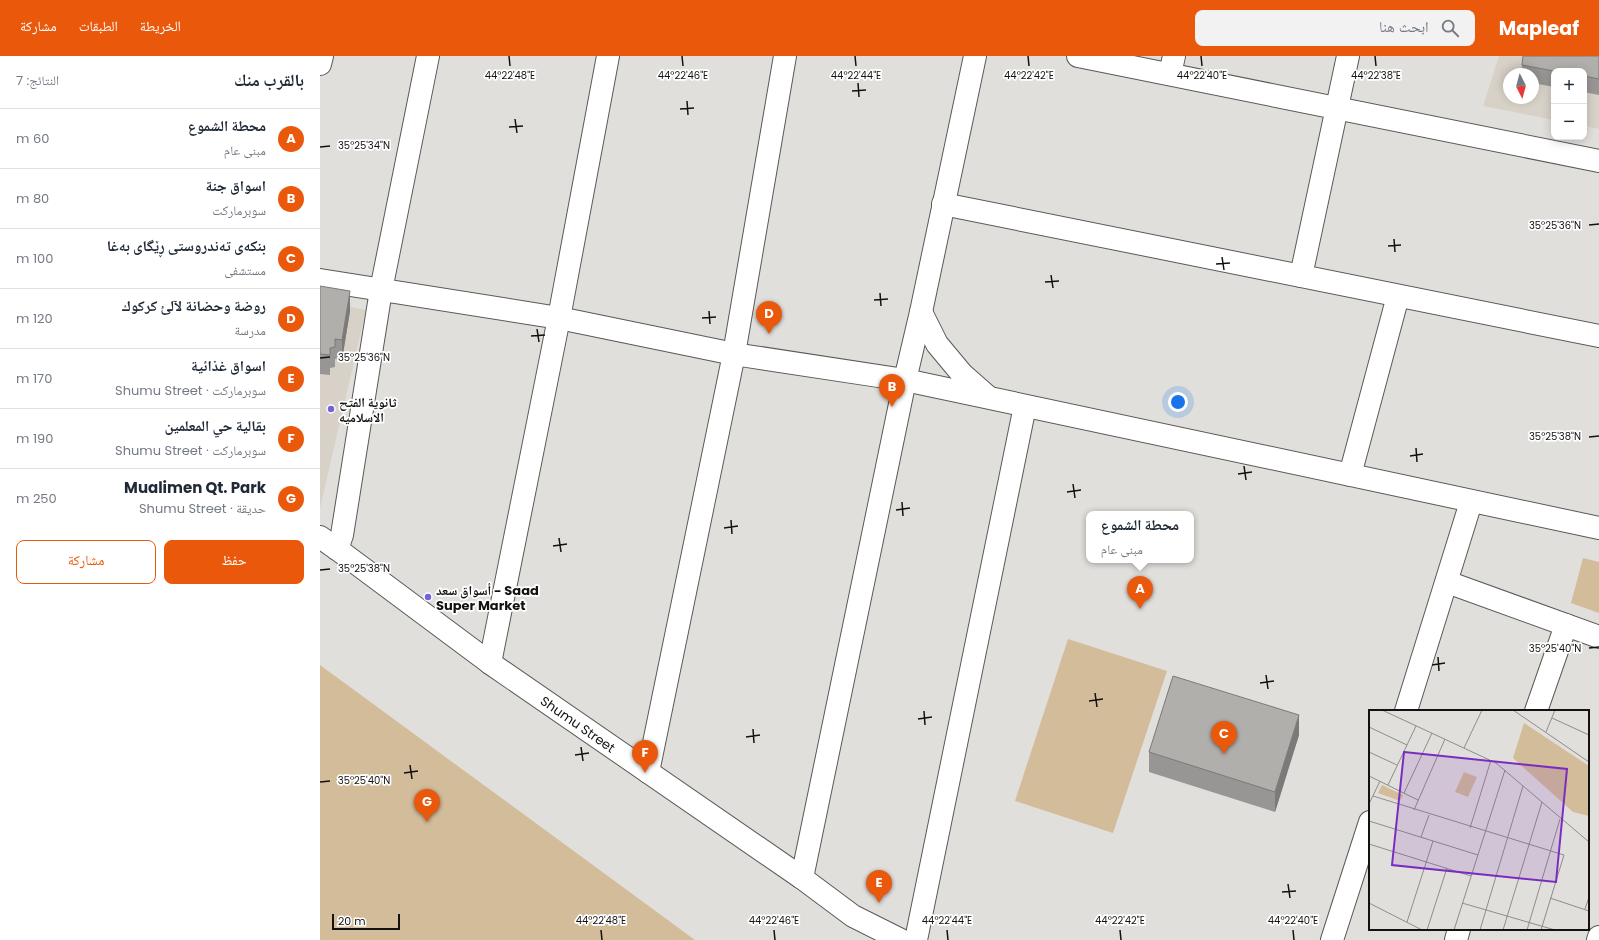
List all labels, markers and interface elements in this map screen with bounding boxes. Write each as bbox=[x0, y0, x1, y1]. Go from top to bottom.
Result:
search box bbox=[1195, 10, 1475, 46]
text: Mapleaf bbox=[1499, 15, 1579, 42]
text: مشاركة bbox=[20, 16, 57, 36]
text: الطبقات bbox=[79, 16, 118, 36]
text: الخريطة bbox=[140, 16, 181, 36]
text: ابحث هنا bbox=[1379, 16, 1429, 37]
icon: search bbox=[1439, 17, 1461, 39]
text: بالقرب منك bbox=[234, 68, 304, 92]
text: 44°22'48"E bbox=[485, 68, 535, 83]
text: 44°22'46"E bbox=[658, 68, 708, 83]
text: 44°22'44"E bbox=[831, 68, 881, 83]
text: 44°22'42"E bbox=[1004, 68, 1054, 83]
text: 44°22'40"E bbox=[1177, 68, 1227, 83]
text: 44°22'38"E bbox=[1351, 68, 1401, 83]
north arrow bbox=[1503, 68, 1539, 104]
map controls bbox=[1551, 68, 1587, 140]
button: + bbox=[1551, 68, 1587, 104]
text: النتائج: 7 bbox=[16, 71, 59, 90]
button: − bbox=[1551, 104, 1587, 140]
text: محطة الشموع bbox=[188, 115, 266, 136]
text: 60 m bbox=[16, 129, 49, 148]
text: A bbox=[286, 129, 296, 148]
text: 35°25'34"N bbox=[338, 138, 390, 153]
text: مبنى عام bbox=[224, 141, 266, 160]
text: اسواق جنة bbox=[206, 175, 266, 196]
text: 80 m bbox=[16, 189, 49, 208]
text: B bbox=[287, 189, 295, 208]
text: سوبرماركت bbox=[212, 201, 266, 220]
text: 35°25'36"N bbox=[1529, 218, 1581, 233]
text: بنکەی تەندروستی ڕێگای بەغا bbox=[107, 235, 266, 256]
text: 100 m bbox=[16, 249, 53, 268]
text: C bbox=[286, 249, 296, 268]
text: مستشفى bbox=[224, 261, 266, 280]
text: روضة وحضانة لآلئ كركوك bbox=[122, 295, 266, 316]
pin: D bbox=[756, 301, 782, 334]
text: 120 m bbox=[16, 309, 53, 328]
text: D bbox=[286, 309, 296, 328]
text: مدرسة bbox=[234, 321, 266, 340]
text: 35°25'36"N bbox=[338, 350, 390, 365]
text: اسواق غذائية bbox=[191, 355, 266, 376]
text: 170 m bbox=[16, 369, 52, 388]
text: E bbox=[287, 369, 295, 388]
pin: B bbox=[879, 374, 905, 407]
text: سوبرماركت · Shumu Street bbox=[115, 381, 266, 400]
your location bbox=[1168, 392, 1188, 412]
place label: ثانوية الفتح الاسلاميه bbox=[339, 393, 397, 427]
marker: ثانوية الفتح الاسلاميه bbox=[326, 404, 336, 414]
text: بقالية حي المعلمين bbox=[165, 415, 266, 436]
text: 190 m bbox=[16, 429, 53, 448]
text: F bbox=[287, 429, 295, 448]
text: 35°25'38"N bbox=[1529, 429, 1581, 444]
text: سوبرماركت · Shumu Street bbox=[115, 441, 266, 460]
text: Mualimen Qt. Park bbox=[124, 477, 266, 498]
text: 250 m bbox=[16, 489, 57, 508]
text: G bbox=[286, 489, 296, 508]
text: حديقة · Shumu Street bbox=[139, 499, 266, 518]
popup bbox=[1086, 511, 1194, 563]
text: محطة الشموع bbox=[1101, 514, 1179, 535]
button: مشاركة bbox=[16, 540, 156, 584]
button: حفظ bbox=[164, 540, 304, 584]
text: مبنى عام bbox=[1101, 540, 1143, 559]
text: 35°25'38"N bbox=[338, 561, 390, 576]
pin: A bbox=[1127, 576, 1153, 609]
place label: أسواق سعد - Saad Super Market bbox=[436, 581, 539, 615]
marker: أسواق سعد - Saad Super Market bbox=[423, 592, 433, 602]
text: 35°25'40"N bbox=[1529, 641, 1581, 656]
street label: Shumu Street bbox=[536, 692, 619, 757]
inset map bbox=[1369, 710, 1589, 930]
pin: C bbox=[1211, 721, 1237, 754]
pin: F bbox=[632, 740, 658, 773]
text: 35°25'40"N bbox=[338, 773, 390, 788]
pin: G bbox=[414, 789, 440, 822]
pin: E bbox=[866, 870, 892, 903]
scale bar bbox=[332, 912, 400, 931]
text: 20 m bbox=[338, 913, 366, 929]
text: 44°22'48"E bbox=[576, 913, 626, 928]
text: 44°22'46"E bbox=[749, 913, 799, 928]
text: 44°22'44"E bbox=[922, 913, 972, 928]
text: 44°22'42"E bbox=[1095, 913, 1145, 928]
text: 44°22'40"E bbox=[1268, 913, 1318, 928]

